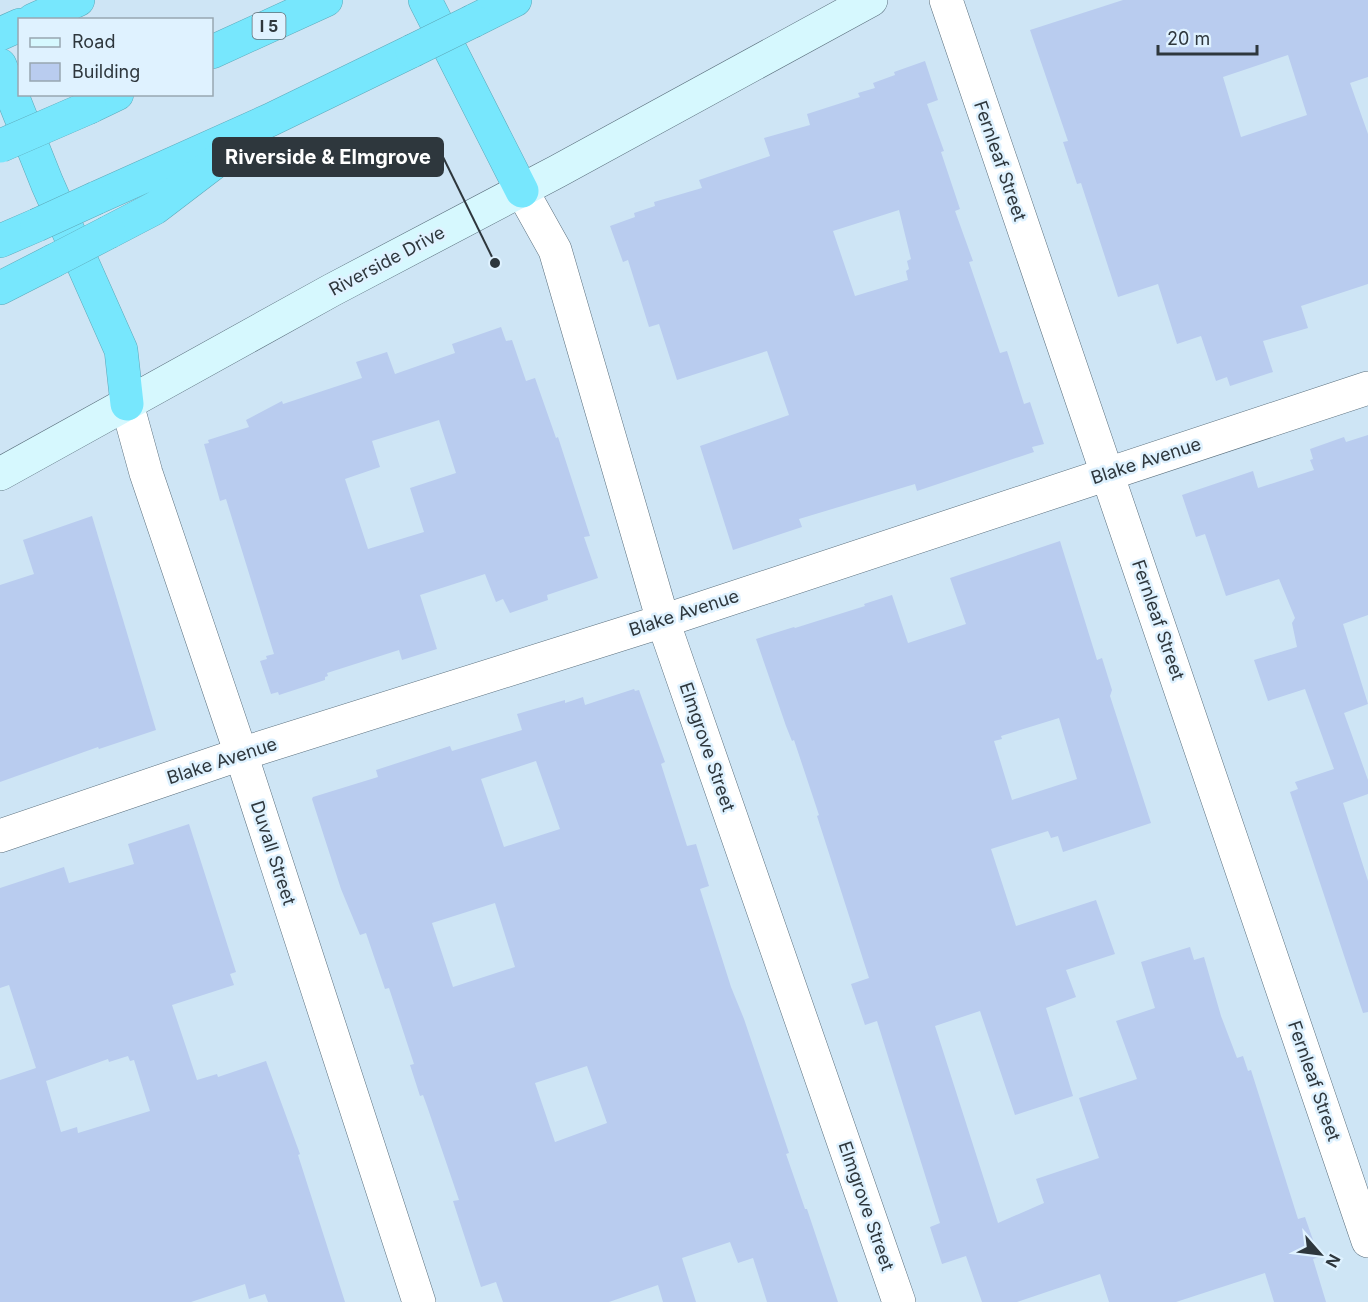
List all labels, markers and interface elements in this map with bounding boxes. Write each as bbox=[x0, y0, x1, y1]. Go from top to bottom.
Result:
road number: I 5 bbox=[252, 13, 286, 39]
legend bbox=[18, 18, 213, 96]
scale bar bbox=[1158, 18, 1257, 56]
text: 20 m bbox=[1167, 28, 1210, 49]
text: Road bbox=[72, 31, 115, 52]
text: Building bbox=[72, 61, 140, 82]
street label: Fernleaf Street bbox=[970, 98, 1031, 224]
callout: Riverside & Elmgrove bbox=[213, 138, 443, 176]
text: Riverside & Elmgrove bbox=[225, 145, 431, 169]
street label: Riverside Drive bbox=[325, 221, 448, 300]
street label: Blake Avenue bbox=[1088, 433, 1204, 488]
street label: Fernleaf Street bbox=[1128, 557, 1189, 683]
street label: Blake Avenue bbox=[626, 585, 742, 640]
street label: Elmgrove Street bbox=[676, 680, 739, 814]
street label: Blake Avenue bbox=[164, 733, 280, 788]
street label: Duvall Street bbox=[247, 798, 300, 908]
street label: Fernleaf Street bbox=[1284, 1018, 1345, 1144]
street label: Elmgrove Street bbox=[835, 1139, 898, 1273]
north arrow bbox=[1290, 1224, 1350, 1284]
text: N bbox=[1322, 1251, 1345, 1271]

